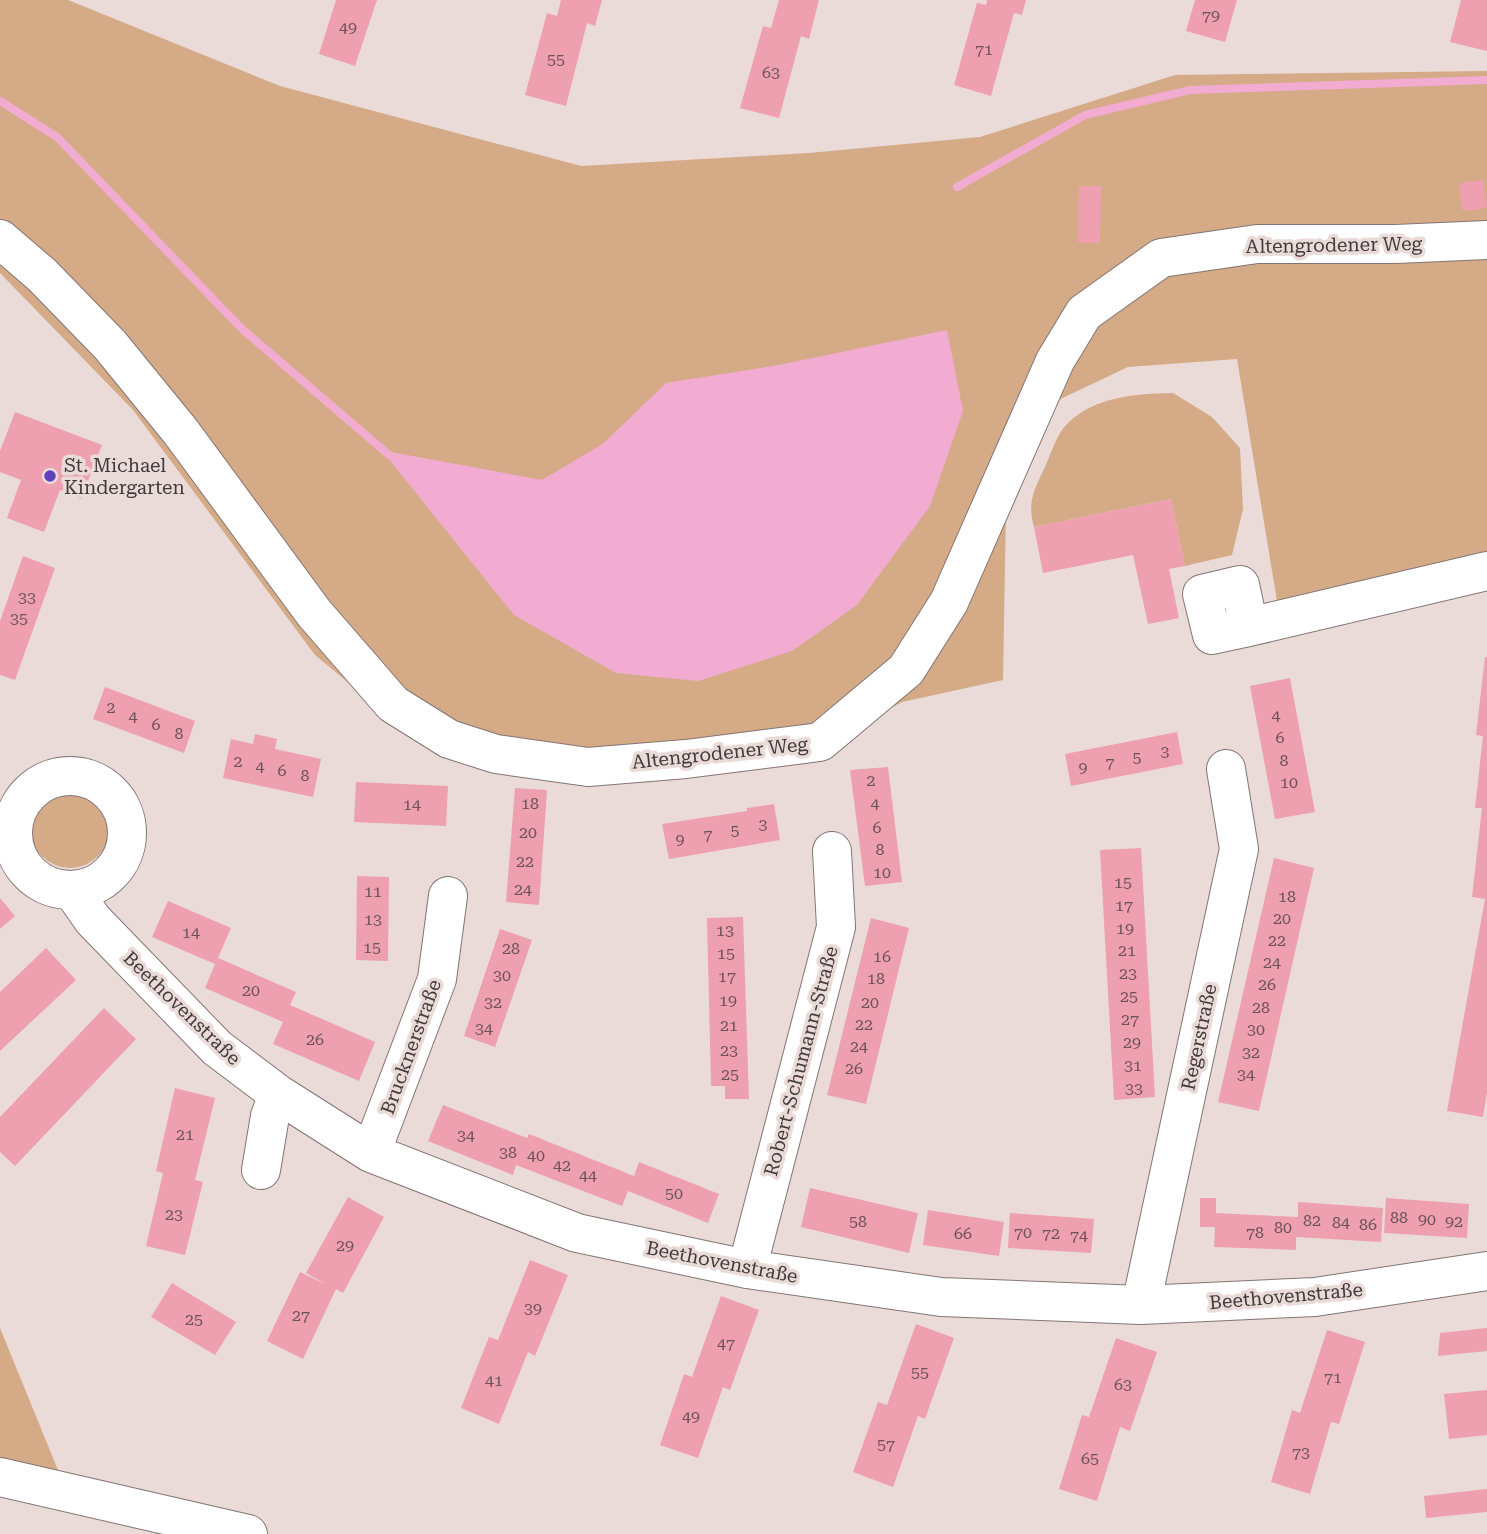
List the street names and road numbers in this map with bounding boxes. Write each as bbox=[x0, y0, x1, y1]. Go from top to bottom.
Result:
street label: Altengrodener Weg bbox=[1246, 232, 1423, 258]
street label: Altengrodener Weg bbox=[631, 732, 809, 774]
street label: Robert-Schumann-Straße bbox=[759, 944, 843, 1178]
street label: Beethovenstraße bbox=[119, 946, 245, 1070]
street label: Brucknerstraße bbox=[376, 976, 446, 1118]
street label: Regerstraße bbox=[1177, 982, 1221, 1092]
street label: Beethovenstraße bbox=[644, 1236, 800, 1288]
street label: Beethovenstraße bbox=[1208, 1278, 1364, 1314]

